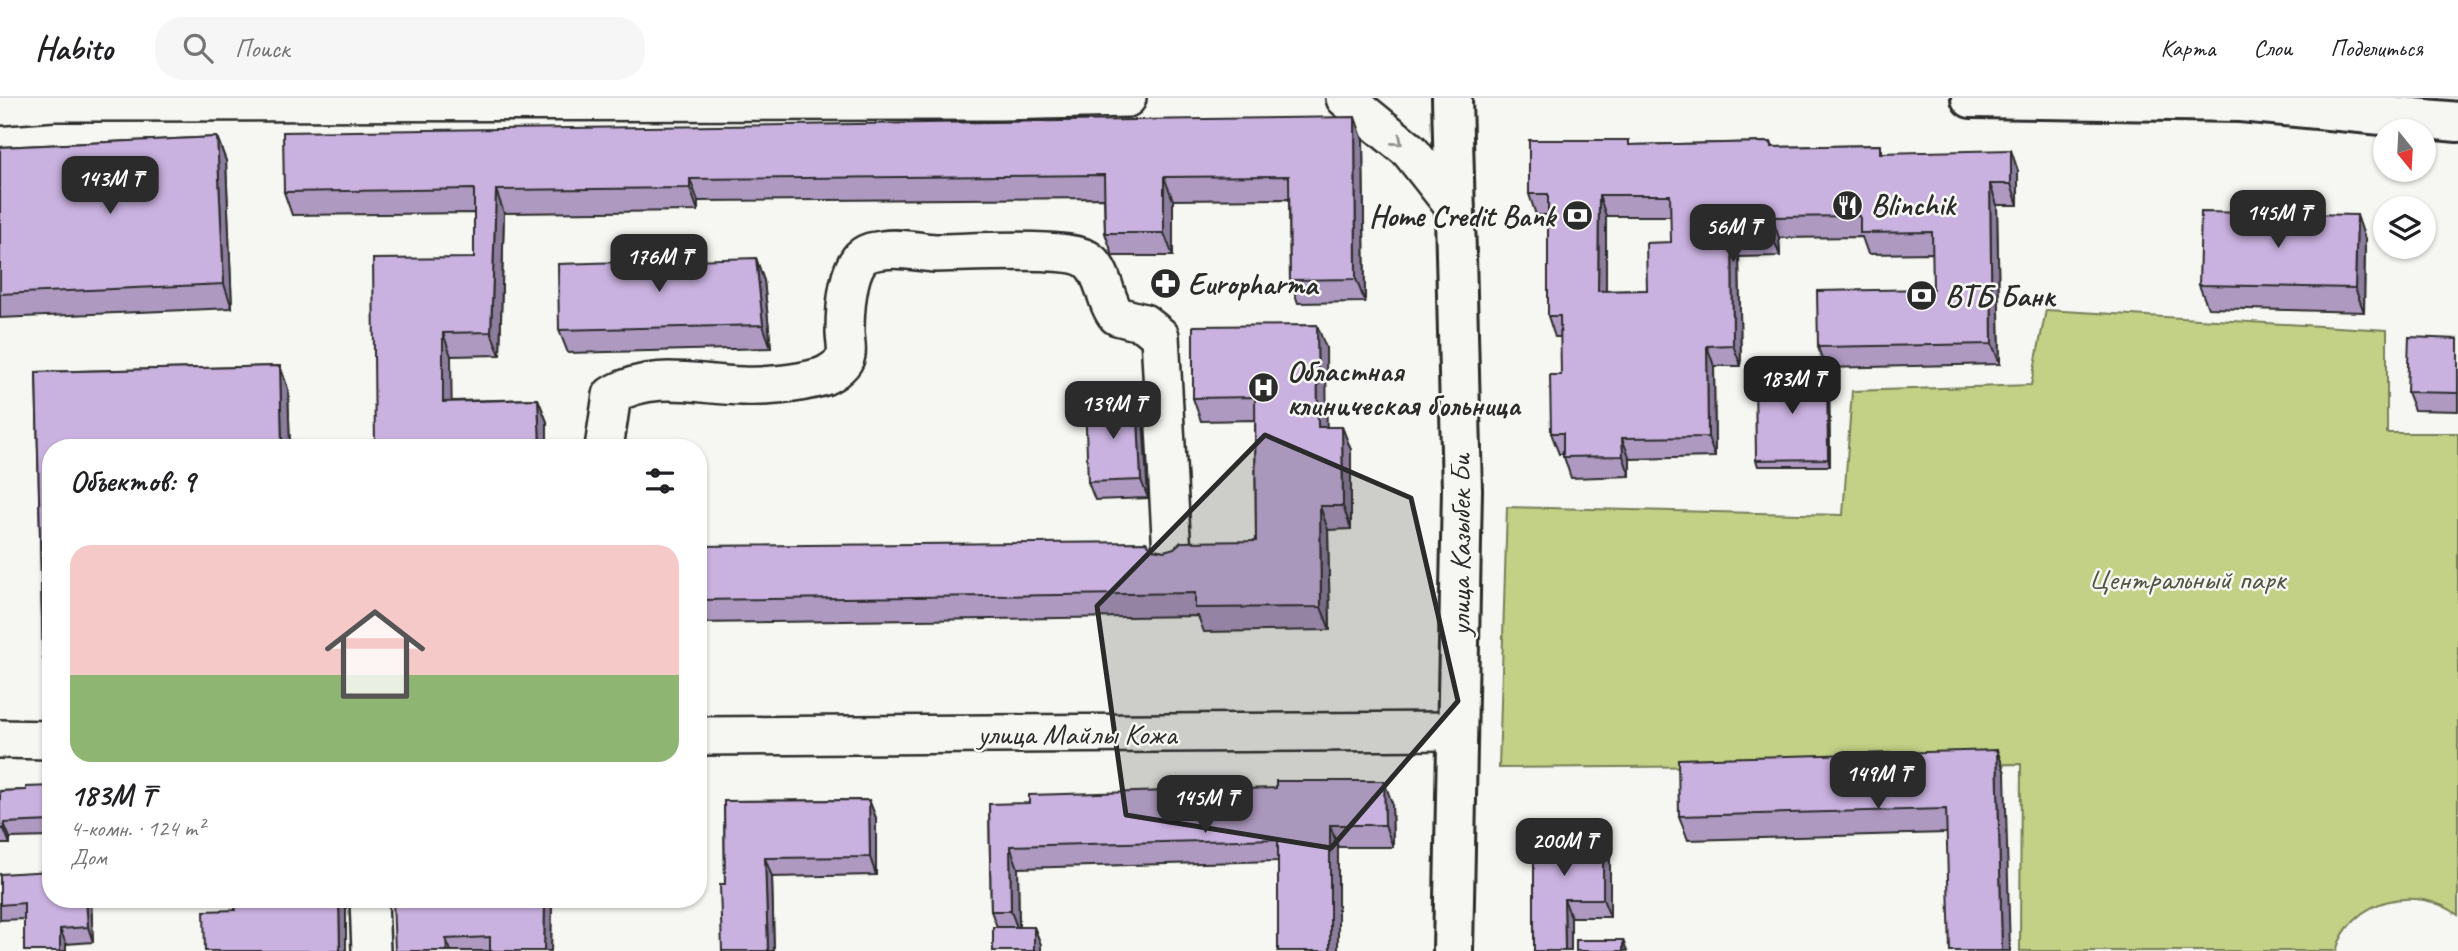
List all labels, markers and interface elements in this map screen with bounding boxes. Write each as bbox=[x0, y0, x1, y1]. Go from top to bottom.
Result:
search box bbox=[155, 17, 645, 80]
text: Habito bbox=[35, 27, 113, 69]
icon: search bbox=[179, 29, 217, 67]
text: Поиск bbox=[235, 32, 290, 65]
text: Карта bbox=[2161, 33, 2215, 63]
text: Слои bbox=[2253, 33, 2292, 63]
text: Поделиться bbox=[2330, 33, 2423, 63]
north arrow bbox=[2373, 119, 2436, 182]
map controls bbox=[2373, 119, 2436, 259]
one-way arrow bbox=[1390, 133, 1403, 145]
pin: 143M ₸ bbox=[53, 156, 167, 216]
text: 143M ₸ bbox=[78, 164, 142, 193]
place label: Blinchik bbox=[1871, 186, 1958, 224]
restaurant icon: Blinchik bbox=[1831, 188, 1865, 222]
pin: 145M ₸ bbox=[2221, 190, 2335, 250]
button: layers bbox=[2373, 196, 2436, 259]
place label: Home Credit Bank bbox=[1369, 197, 1558, 235]
text: 145M ₸ bbox=[2246, 198, 2310, 227]
bank icon: Home Credit Bank bbox=[1561, 199, 1595, 233]
pin: 56M ₸ bbox=[1684, 204, 1782, 264]
text: 56M ₸ bbox=[1706, 212, 1760, 241]
pin: 176M ₸ bbox=[602, 234, 716, 294]
text: 176M ₸ bbox=[627, 242, 692, 271]
place label: Europharma bbox=[1188, 265, 1320, 303]
pharmacy icon: Europharma bbox=[1148, 267, 1182, 301]
place label: ВТБ Банк bbox=[1945, 277, 2057, 315]
bank icon: ВТБ Банк bbox=[1905, 279, 1939, 313]
place label: Областная клиническая больница bbox=[1287, 352, 1522, 424]
pin: 183M ₸ bbox=[1735, 356, 1849, 416]
text: 183M ₸ bbox=[1760, 364, 1824, 393]
hospital icon: Областная клиническая больница bbox=[1247, 371, 1281, 405]
pin: 139M ₸ bbox=[1056, 382, 1170, 441]
text: 139M ₸ bbox=[1081, 389, 1145, 418]
street label: улица Казыбек Би bbox=[1441, 452, 1479, 638]
text: Объектов: 9 bbox=[70, 462, 195, 500]
icon: filters bbox=[641, 462, 679, 500]
park label: Центральный парк bbox=[2088, 560, 2288, 598]
icon: home bbox=[312, 591, 438, 717]
street label: улица Майлы Кожа bbox=[976, 715, 1178, 753]
pin: 149M ₸ bbox=[1821, 752, 1935, 811]
text: 149M ₸ bbox=[1846, 759, 1910, 788]
text: 183M ₸ bbox=[70, 776, 154, 814]
pin: 145M ₸ bbox=[1148, 776, 1262, 835]
text: 145M ₸ bbox=[1173, 783, 1237, 812]
text: 4-комн. · 124 m² bbox=[70, 814, 204, 843]
pin: 200M ₸ bbox=[1507, 818, 1621, 878]
text: 200M ₸ bbox=[1532, 826, 1596, 855]
text: Дом bbox=[70, 843, 107, 872]

